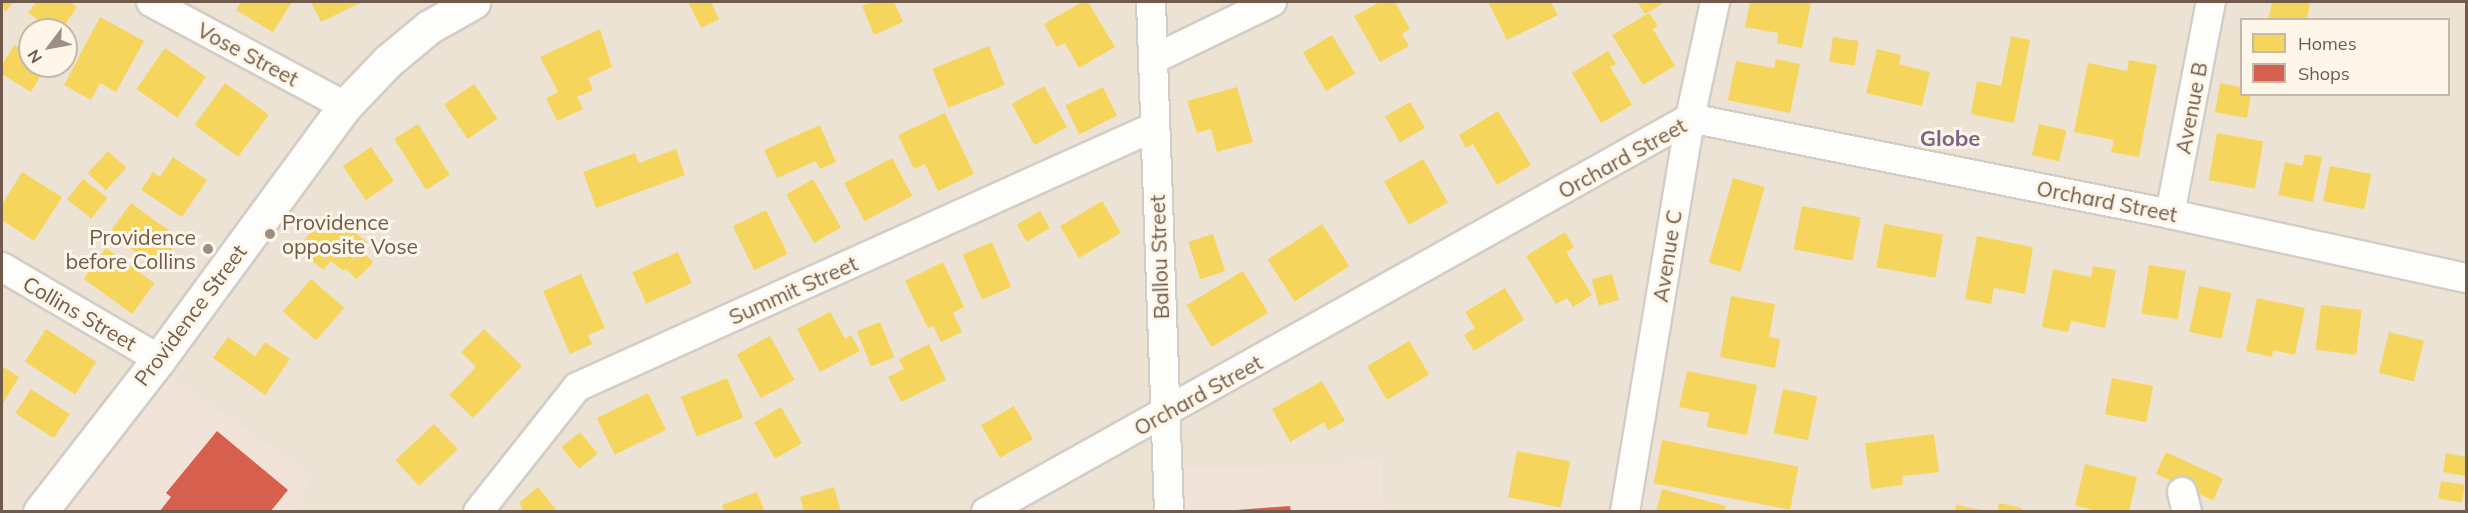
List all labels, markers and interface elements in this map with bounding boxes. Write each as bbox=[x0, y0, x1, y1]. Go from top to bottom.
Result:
street label: Vose Street bbox=[193, 17, 303, 91]
north arrow bbox=[18, 18, 78, 78]
legend bbox=[2240, 18, 2450, 96]
text: Homes bbox=[2298, 32, 2357, 55]
text: N bbox=[23, 46, 46, 67]
street label: Avenue B bbox=[2170, 60, 2212, 156]
text: Shops bbox=[2298, 62, 2350, 85]
street label: Orchard Street bbox=[1554, 112, 1690, 204]
district label: Globe bbox=[1920, 126, 1980, 152]
street label: Orchard Street bbox=[2035, 175, 2179, 227]
street label: Ballou Street bbox=[1144, 194, 1174, 320]
street label: Avenue C bbox=[1647, 208, 1687, 304]
place label: Providence opposite Vose bbox=[282, 209, 418, 259]
place label: Providence before Collins bbox=[65, 224, 196, 274]
marker: Providence opposite Vose bbox=[263, 227, 277, 241]
street label: Providence Street bbox=[129, 239, 251, 391]
marker: Providence before Collins bbox=[201, 242, 215, 256]
street label: Summit Street bbox=[725, 250, 861, 330]
street label: Collins Street bbox=[19, 270, 141, 356]
street label: Orchard Street bbox=[1130, 349, 1266, 441]

